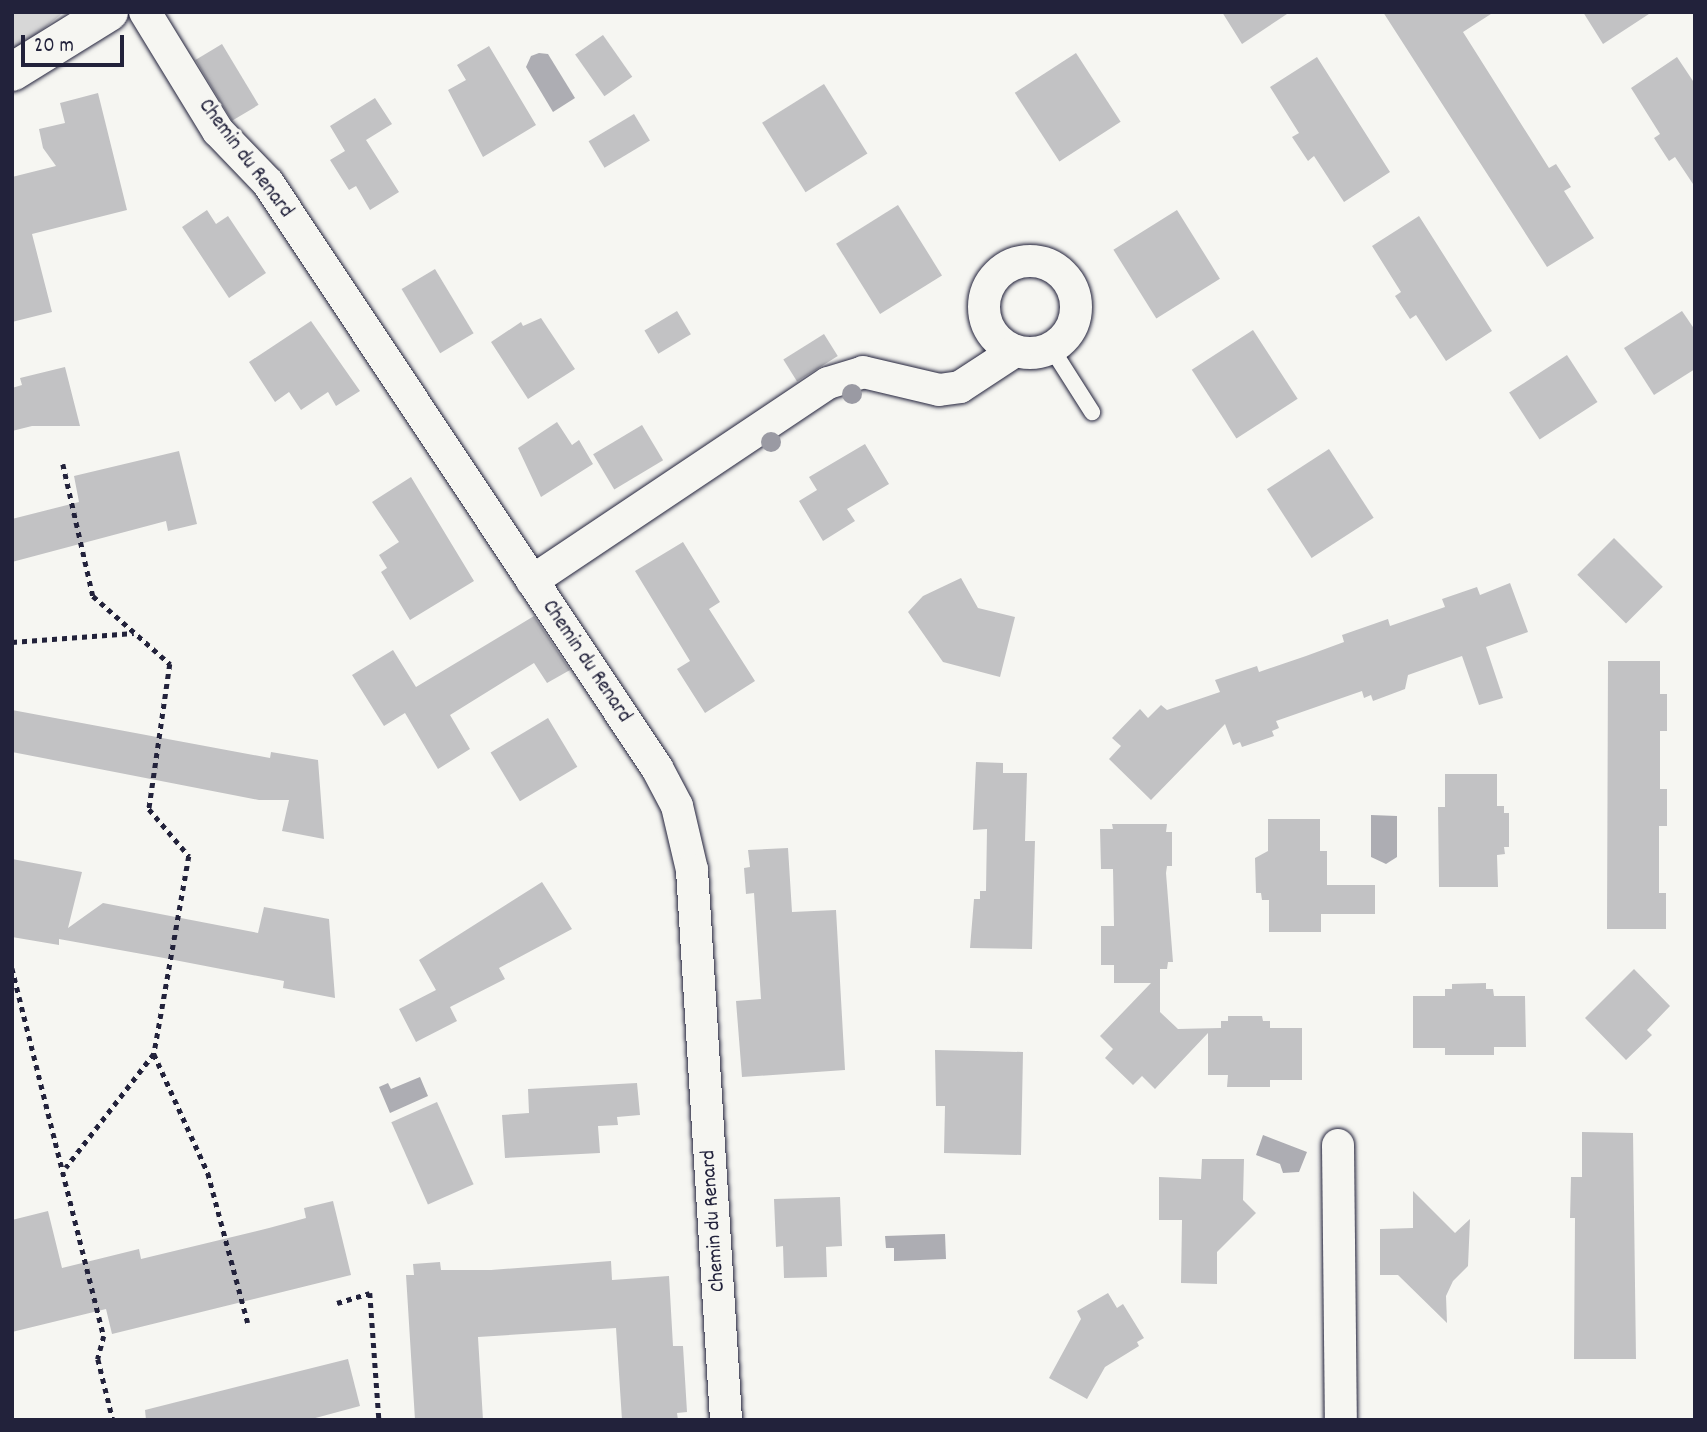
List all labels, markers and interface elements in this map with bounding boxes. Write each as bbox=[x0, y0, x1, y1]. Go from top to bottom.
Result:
scale bar bbox=[24, 21, 128, 65]
text: 20 m bbox=[34, 32, 74, 62]
street label: Chemin du Renard bbox=[192, 95, 298, 223]
street label: Chemin du Renard bbox=[536, 596, 636, 728]
street label: Chemin du Renard bbox=[696, 1149, 732, 1293]

